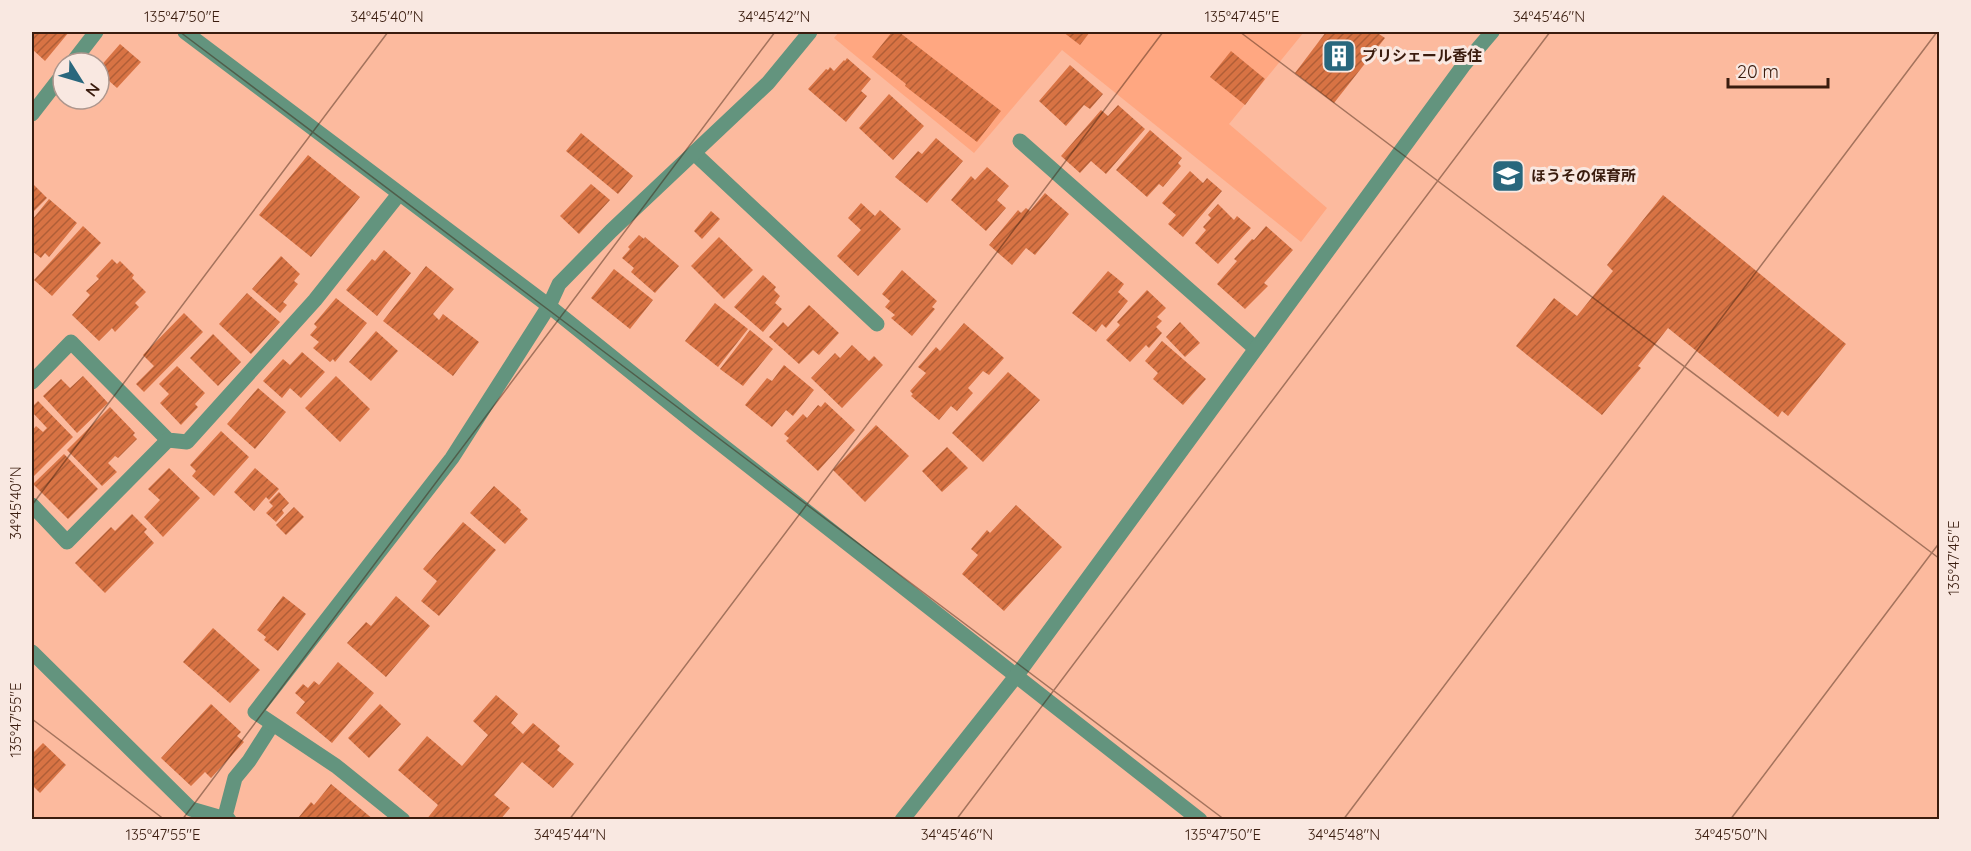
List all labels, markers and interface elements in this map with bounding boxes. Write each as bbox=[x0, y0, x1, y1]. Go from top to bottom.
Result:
text: 135°47'50"E bbox=[144, 7, 220, 26]
text: 34°45'40"N bbox=[350, 7, 424, 26]
text: 34°45'42"N bbox=[738, 7, 810, 26]
text: 135°47'45"E bbox=[1204, 7, 1280, 26]
text: 34°45'46"N bbox=[1513, 7, 1585, 26]
building icon: プリシェール香住 bbox=[1321, 38, 1357, 74]
place label: プリシェール香住 bbox=[1362, 46, 1482, 65]
north arrow bbox=[51, 51, 111, 111]
scale bar bbox=[1728, 51, 1828, 89]
text: 20 m bbox=[1737, 60, 1779, 83]
text: N bbox=[81, 79, 105, 101]
school or university icon: ほうその保育所 bbox=[1490, 158, 1526, 194]
place label: ほうその保育所 bbox=[1531, 166, 1636, 185]
text: 34°45'40"N bbox=[6, 466, 25, 540]
text: 135°47'45"E bbox=[1944, 520, 1963, 596]
text: 135°47'55"E bbox=[6, 682, 25, 758]
text: 135°47'55"E bbox=[125, 825, 201, 844]
text: 34°45'44"N bbox=[534, 825, 606, 844]
text: 34°45'46"N bbox=[921, 825, 993, 844]
text: 135°47'50"E bbox=[1185, 825, 1261, 844]
text: 34°45'48"N bbox=[1308, 825, 1380, 844]
text: 34°45'50"N bbox=[1694, 825, 1768, 844]

